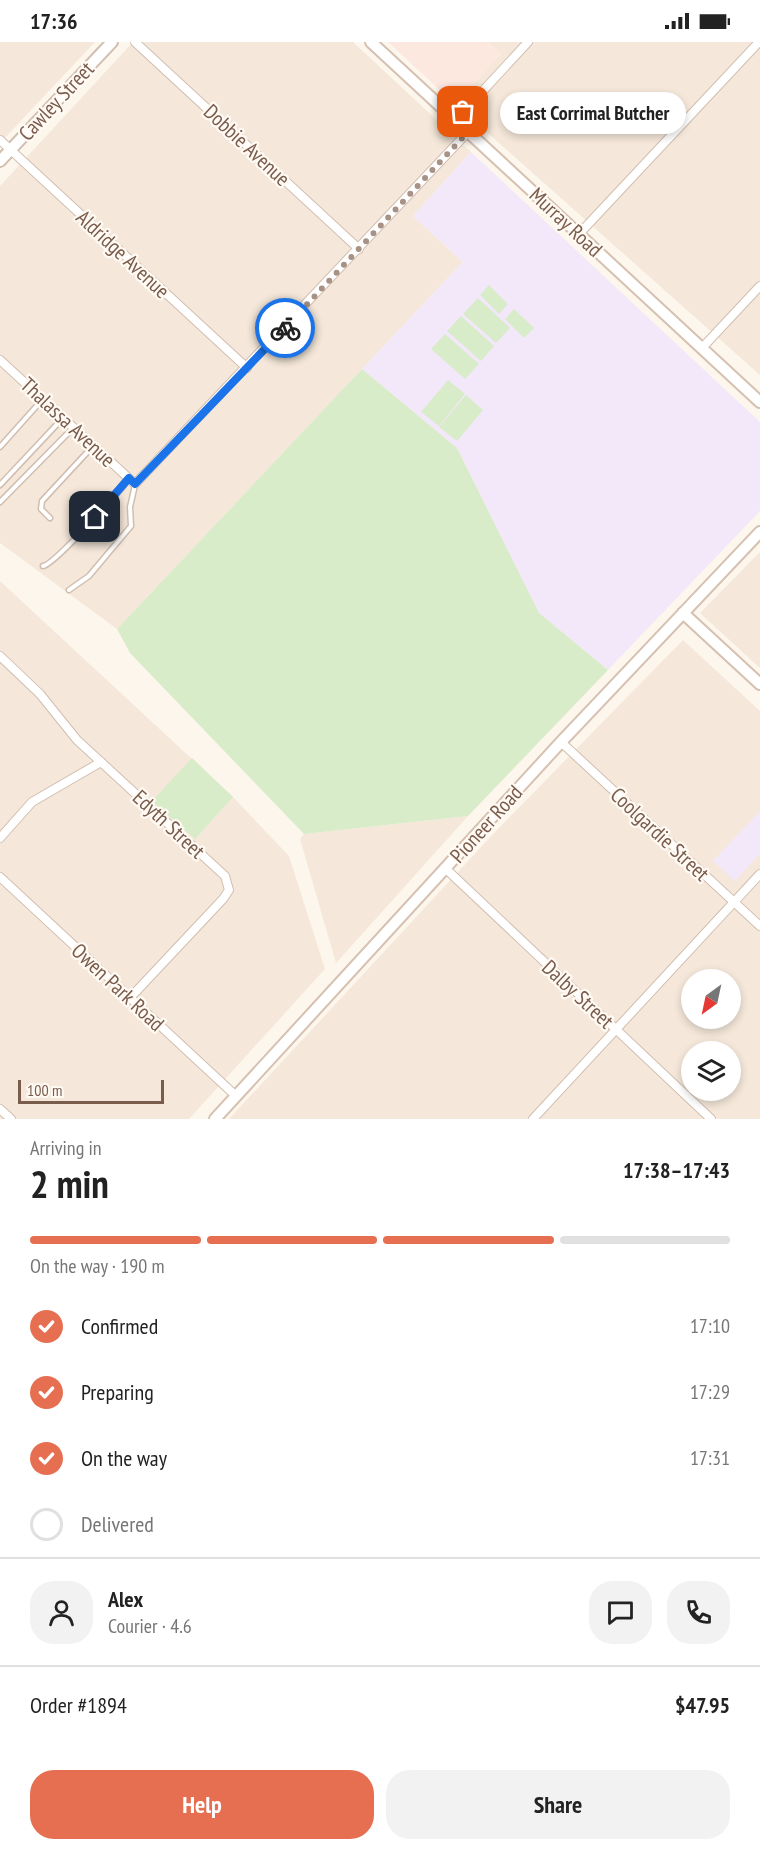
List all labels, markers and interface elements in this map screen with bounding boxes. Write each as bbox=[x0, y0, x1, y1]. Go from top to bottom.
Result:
text: 17:36 bbox=[30, 7, 78, 35]
street label: Cawley Street bbox=[13, 56, 100, 146]
pin bbox=[437, 86, 488, 137]
callout: East Corrimal Butcher bbox=[499, 91, 685, 133]
icon: bag bbox=[446, 95, 479, 128]
street label: Dobbie Avenue bbox=[198, 98, 296, 192]
text: East Corrimal Butcher bbox=[517, 100, 669, 126]
street label: Murray Road bbox=[524, 181, 608, 263]
street label: Aldridge Avenue bbox=[71, 204, 175, 304]
courier bbox=[255, 298, 315, 358]
icon: bike bbox=[269, 312, 302, 345]
street label: Thalassa Avenue bbox=[15, 371, 121, 473]
pin bbox=[69, 491, 120, 542]
icon: home bbox=[78, 500, 111, 533]
street label: Pioneer Road bbox=[444, 779, 528, 869]
street label: Coolgardie Street bbox=[605, 781, 715, 887]
street label: Edyth Street bbox=[127, 784, 211, 864]
street label: Owen Park Road bbox=[66, 937, 170, 1037]
street label: Dalby Street bbox=[536, 954, 620, 1034]
north arrow bbox=[681, 969, 741, 1029]
map controls bbox=[681, 969, 741, 1101]
button: layers bbox=[681, 1041, 741, 1101]
scale bar bbox=[18, 1077, 164, 1104]
text: 100 m bbox=[27, 1080, 62, 1100]
text: Arriving in bbox=[30, 1135, 102, 1161]
text: 17:38–17:43 bbox=[623, 1156, 730, 1184]
text: 2 min bbox=[30, 1158, 109, 1209]
text: On the way · 190 m bbox=[30, 1253, 165, 1279]
icon: check bbox=[30, 1310, 63, 1343]
text: Confirmed bbox=[81, 1312, 158, 1340]
text: 17:10 bbox=[690, 1313, 730, 1339]
icon: check bbox=[30, 1376, 63, 1409]
text: Preparing bbox=[81, 1378, 154, 1406]
text: 17:29 bbox=[690, 1379, 730, 1405]
icon: check bbox=[30, 1442, 63, 1475]
text: On the way bbox=[81, 1444, 167, 1472]
text: 17:31 bbox=[690, 1445, 730, 1471]
text: Delivered bbox=[81, 1510, 154, 1538]
button: person bbox=[30, 1581, 93, 1644]
button: chat bbox=[589, 1581, 652, 1644]
button: phone bbox=[667, 1581, 730, 1644]
text: Alex bbox=[108, 1585, 143, 1613]
text: Courier · 4.6 bbox=[108, 1613, 192, 1639]
text: Order #1894 bbox=[30, 1691, 127, 1719]
text: $47.95 bbox=[675, 1691, 730, 1719]
button: Help bbox=[30, 1770, 374, 1839]
button: Share bbox=[386, 1770, 730, 1839]

